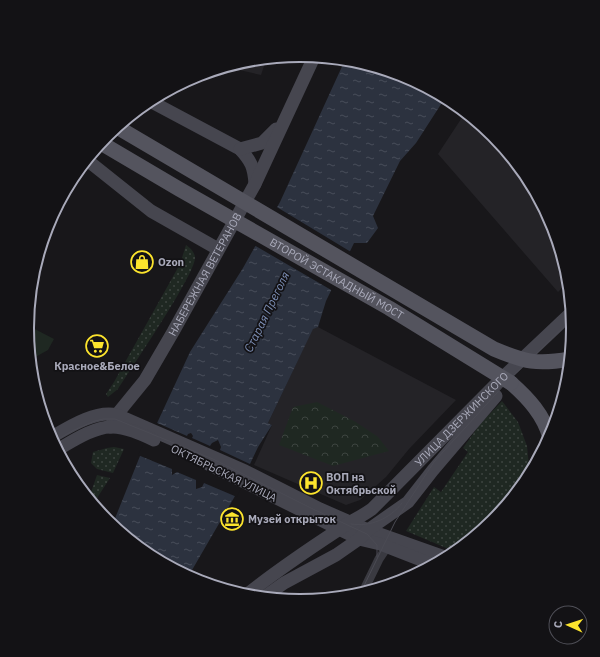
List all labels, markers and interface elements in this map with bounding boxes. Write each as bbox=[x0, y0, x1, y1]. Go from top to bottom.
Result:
street label: НАБЕРЕЖНАЯ ВЕТЕРАНОВ bbox=[165, 210, 245, 339]
street label: ВТОРОЙ ЭСТАКАДНЫЙ МОСТ bbox=[267, 235, 407, 323]
shop icon: Ozon bbox=[129, 249, 155, 275]
place label: Ozon bbox=[158, 255, 184, 269]
water label: Старая Преголя bbox=[241, 269, 293, 355]
supermarket icon: Красное&Белое bbox=[84, 333, 110, 359]
place label: Красное&Белое bbox=[54, 359, 140, 373]
street label: УЛИЦА ДЗЕРЖИНСКОГО bbox=[412, 369, 511, 469]
street label: ОКТЯБРЬСКАЯ УЛИЦА bbox=[169, 441, 279, 505]
hospital icon: ВОП на Октябрьской bbox=[298, 470, 324, 496]
place label: ВОП на Октябрьской bbox=[326, 470, 396, 497]
museum icon: Музей открыток bbox=[219, 506, 245, 532]
place label: Музей открыток bbox=[248, 512, 336, 526]
north arrow bbox=[548, 605, 588, 645]
text: С bbox=[551, 621, 565, 628]

